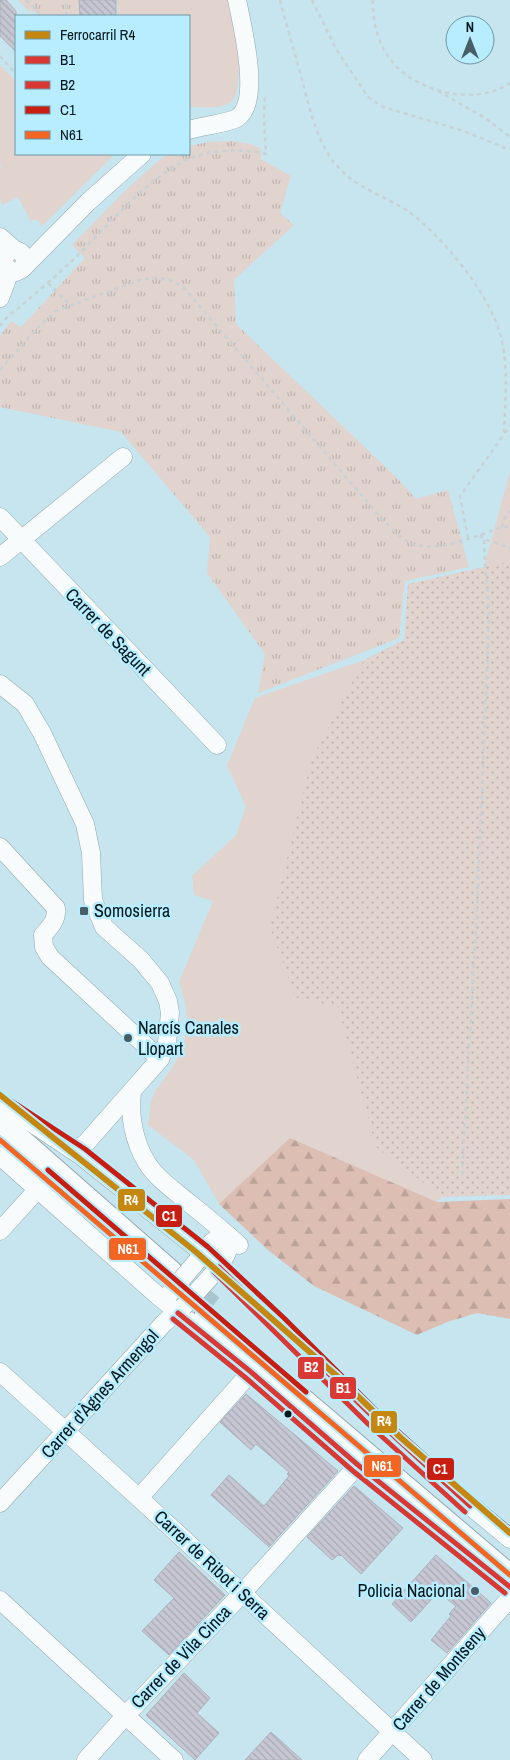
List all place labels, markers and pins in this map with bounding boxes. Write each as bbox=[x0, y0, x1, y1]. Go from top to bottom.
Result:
place label: Somosierra bbox=[94, 898, 170, 923]
marker: Somosierra bbox=[78, 905, 90, 917]
place label: Narcís Canales Llopart bbox=[138, 1015, 239, 1061]
marker: Narcís Canales Llopart bbox=[122, 1032, 134, 1044]
unlabelled marker bbox=[283, 1409, 293, 1419]
place label: Policia Nacional bbox=[358, 1578, 465, 1603]
marker: Policia Nacional bbox=[469, 1585, 481, 1597]

